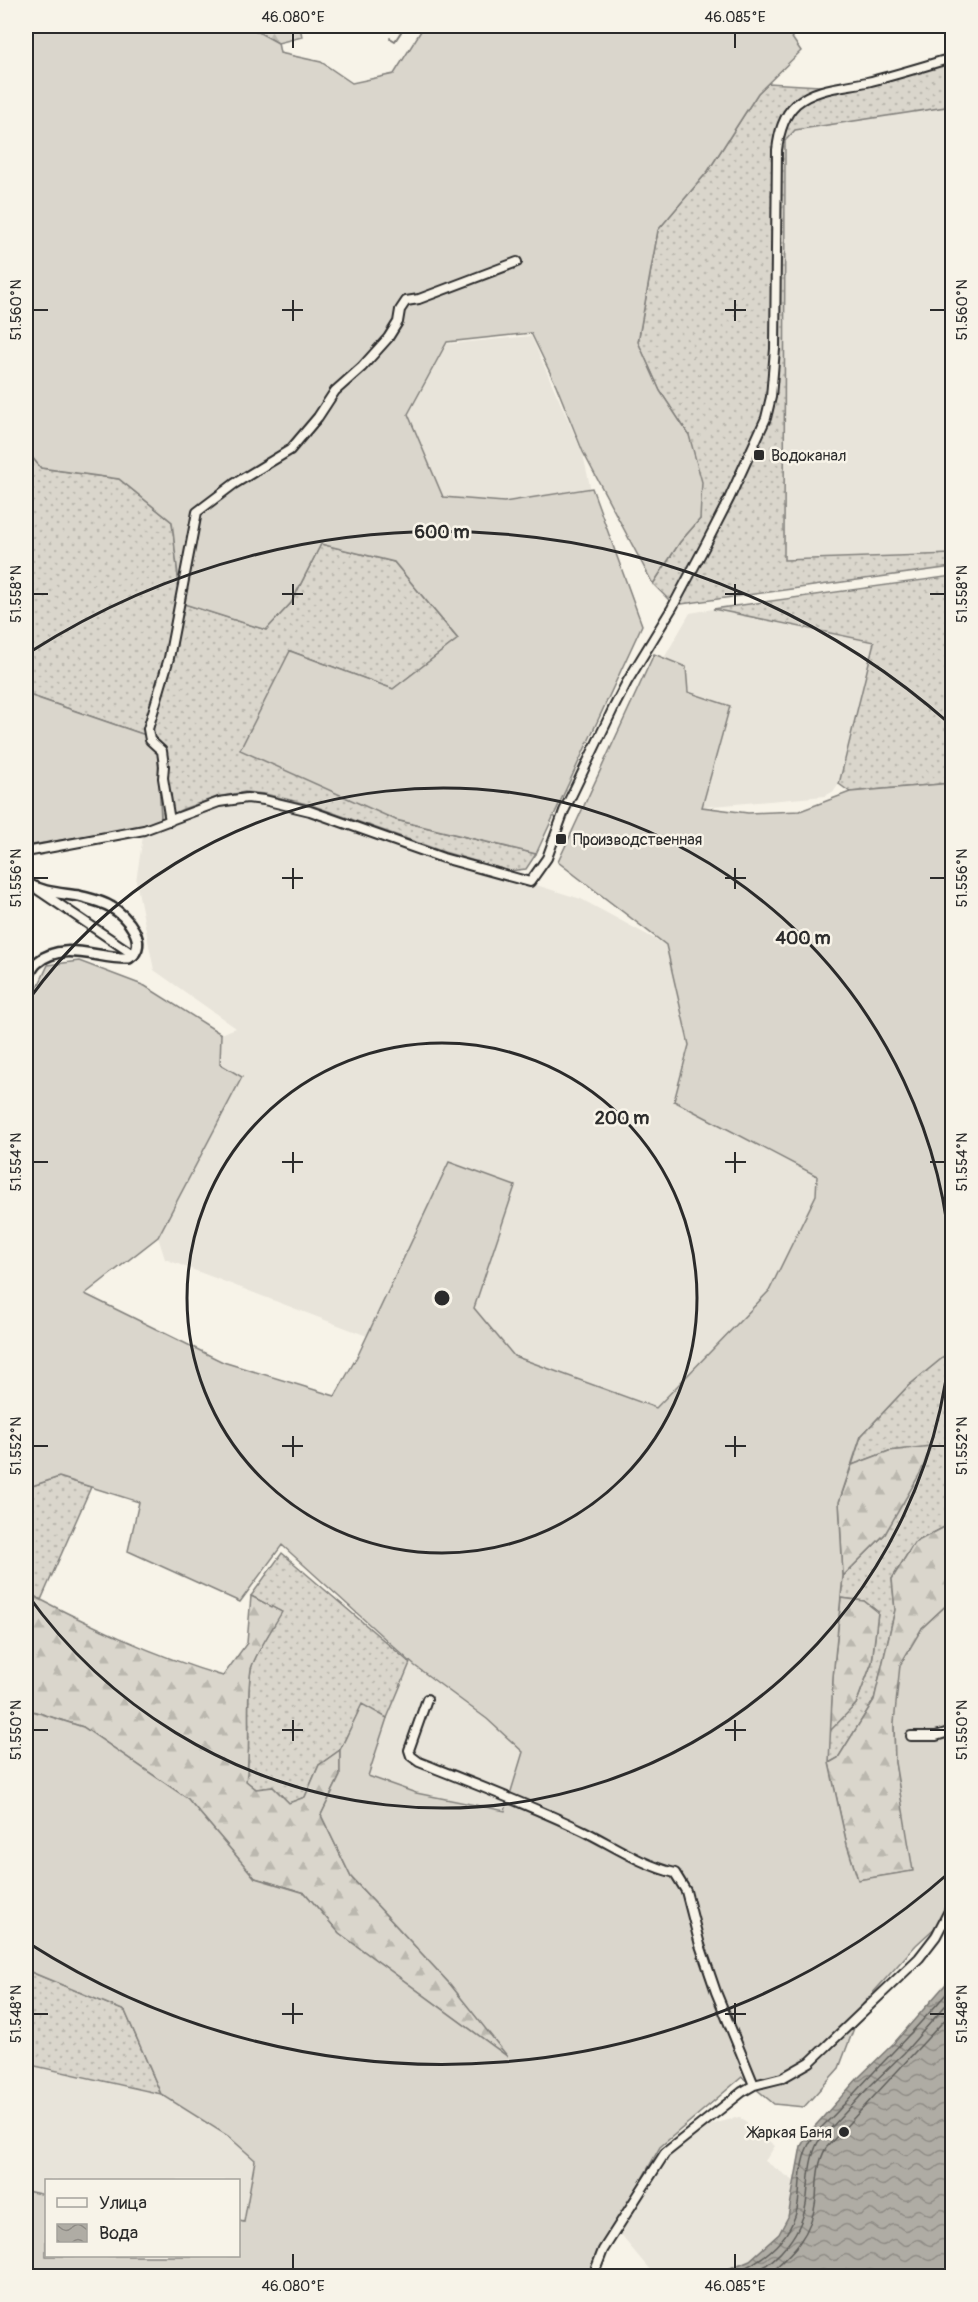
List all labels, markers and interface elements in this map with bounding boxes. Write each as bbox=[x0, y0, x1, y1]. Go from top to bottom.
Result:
text: 46.080°E bbox=[261, 8, 325, 27]
text: 46.085°E bbox=[704, 8, 766, 27]
text: 51.560°N bbox=[7, 279, 26, 341]
text: 51.560°N bbox=[953, 279, 972, 341]
place label: Водоканал bbox=[771, 446, 846, 466]
marker: Водоканал bbox=[752, 448, 766, 462]
text: 600 m bbox=[415, 521, 469, 544]
text: 51.558°N bbox=[7, 565, 26, 623]
text: 51.558°N bbox=[953, 565, 972, 623]
place label: Производственная bbox=[573, 830, 702, 850]
marker: Производственная bbox=[554, 832, 568, 846]
text: 51.556°N bbox=[7, 849, 26, 907]
text: 51.556°N bbox=[953, 849, 972, 907]
text: 400 m bbox=[776, 927, 830, 950]
text: 200 m bbox=[595, 1107, 649, 1130]
text: 51.554°N bbox=[7, 1133, 26, 1191]
text: 51.554°N bbox=[953, 1133, 972, 1191]
centre of rings bbox=[432, 1288, 452, 1308]
text: 51.552°N bbox=[7, 1417, 26, 1475]
text: 51.552°N bbox=[953, 1417, 972, 1475]
text: 51.550°N bbox=[7, 1700, 26, 1760]
text: 51.550°N bbox=[953, 1700, 972, 1760]
text: 51.548°N bbox=[7, 1985, 26, 2043]
text: 51.548°N bbox=[953, 1985, 972, 2043]
place label: Жаркая Баня bbox=[745, 2123, 832, 2143]
marker: Жаркая Баня bbox=[837, 2125, 851, 2139]
legend bbox=[45, 2179, 240, 2257]
text: Улица bbox=[99, 2192, 147, 2215]
text: Вода bbox=[99, 2222, 138, 2245]
text: 46.080°E bbox=[261, 2277, 325, 2296]
text: 46.085°E bbox=[704, 2277, 766, 2296]

